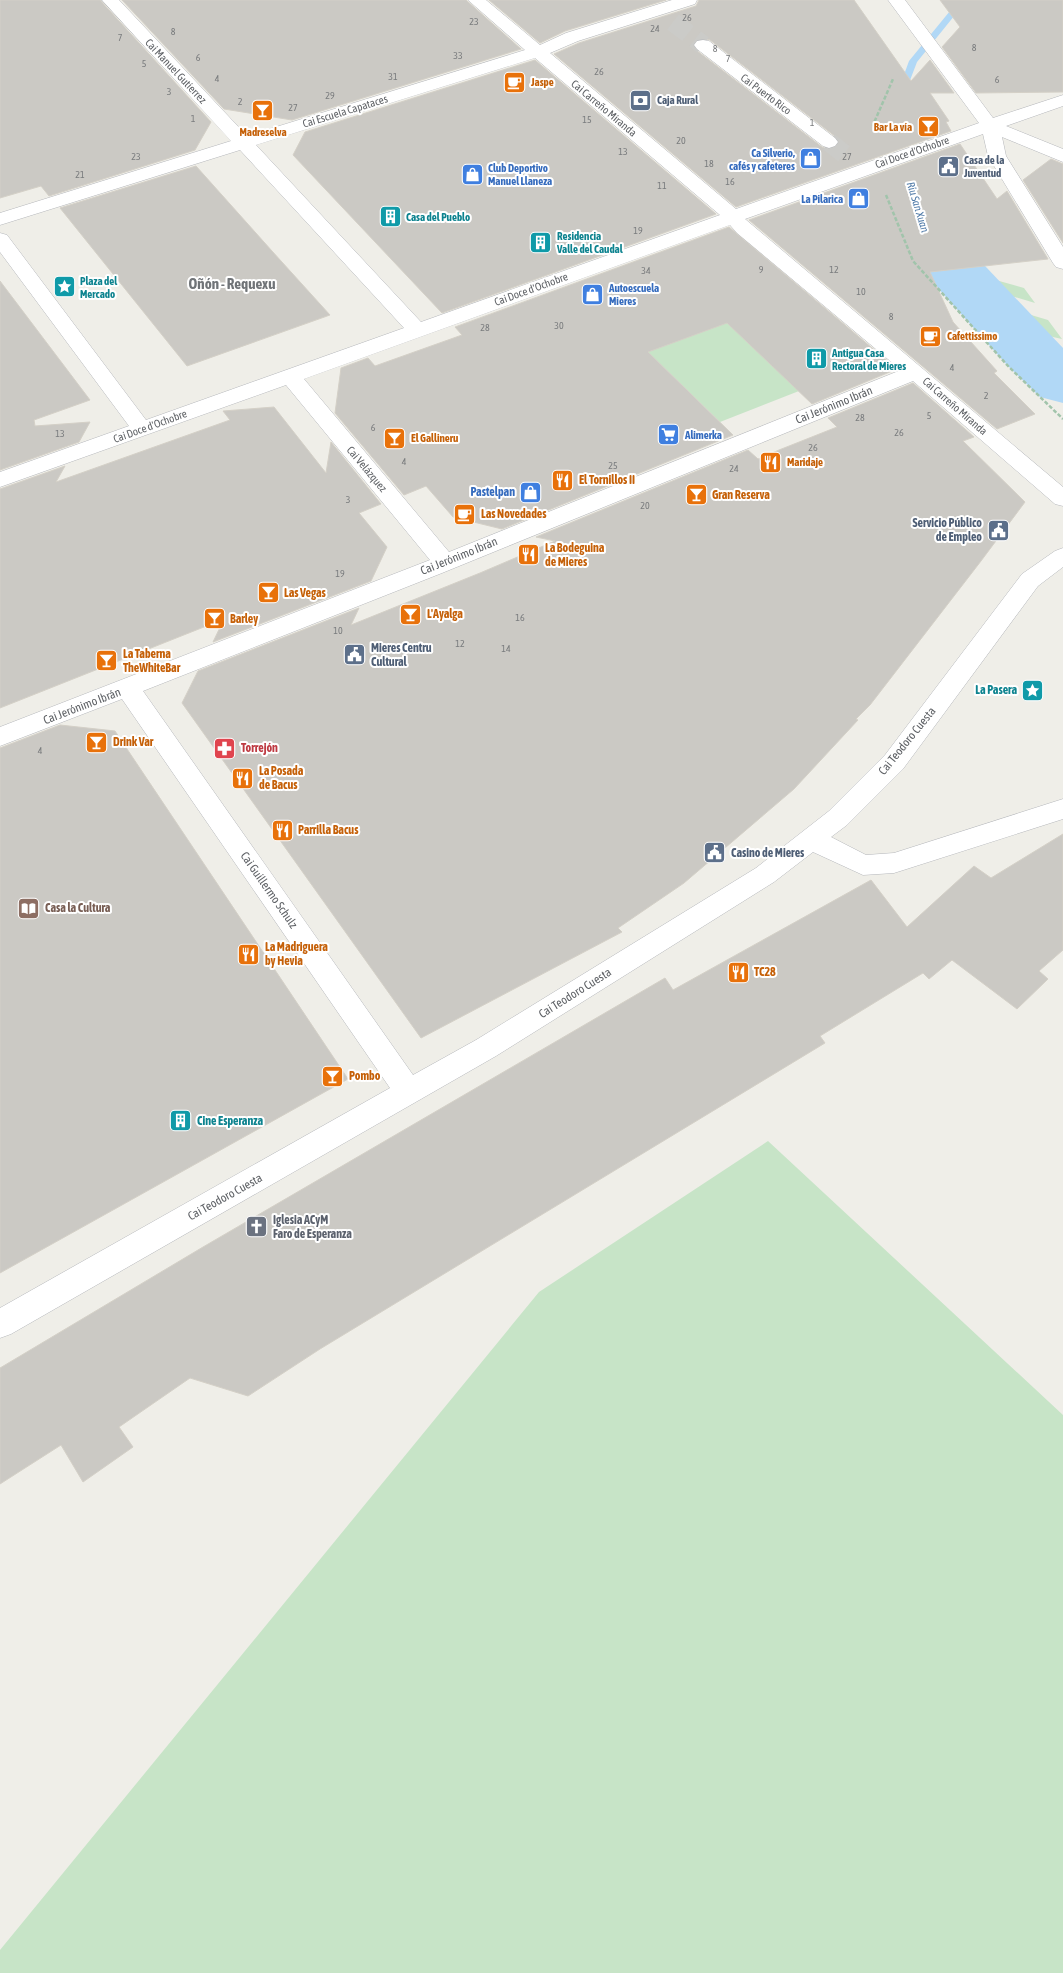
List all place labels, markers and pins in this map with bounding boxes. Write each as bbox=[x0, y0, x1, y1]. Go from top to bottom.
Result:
cafe icon: Jaspe bbox=[503, 70, 527, 94]
place label: Jaspe bbox=[530, 76, 554, 88]
bank icon: Caja Rural bbox=[629, 88, 653, 112]
place label: Caja Rural bbox=[657, 94, 699, 106]
bar icon: Madreselva bbox=[251, 99, 275, 123]
bar icon: Bar La vía bbox=[916, 115, 940, 139]
place label: Bar La vía bbox=[874, 121, 912, 133]
place label: Madreselva bbox=[239, 126, 287, 138]
place label: Ca Silverio, cafés y cafeteres bbox=[729, 147, 795, 172]
shop icon: Ca Silverio, cafés y cafeteres bbox=[799, 147, 823, 171]
public building icon: Casa de la Juventud bbox=[936, 154, 960, 178]
place label: Casa de la Juventud bbox=[963, 154, 1004, 179]
shop icon: Club Deportivo Manuel Llaneza bbox=[460, 162, 484, 186]
place label: Club Deportivo Manuel Llaneza bbox=[488, 162, 552, 187]
shop icon: La Pilarica bbox=[847, 187, 871, 211]
place label: La Pilarica bbox=[801, 193, 843, 205]
building icon: Casa del Pueblo bbox=[378, 205, 402, 229]
place label: Casa del Pueblo bbox=[406, 211, 470, 223]
building icon: Residencia Valle del Caudal bbox=[529, 230, 553, 254]
place label: Residencia Valle del Caudal bbox=[556, 230, 624, 255]
place icon: Plaza del Mercado bbox=[52, 275, 76, 299]
place label: Plaza del Mercado bbox=[80, 275, 118, 300]
shop icon: Autoescuela Mieres bbox=[581, 282, 605, 306]
place label: Autoescuela Mieres bbox=[608, 282, 659, 307]
cafe icon: Cafettissimo bbox=[919, 324, 943, 348]
place label: Cafettissimo bbox=[947, 330, 997, 342]
building icon: Antigua Casa Rectoral de Mieres bbox=[804, 347, 828, 371]
place label: Antigua Casa Rectoral de Mieres bbox=[831, 347, 906, 372]
supermarket icon: Alimerka bbox=[657, 423, 681, 447]
bar icon: El Gallineru bbox=[383, 426, 407, 450]
place label: Alimerka bbox=[684, 429, 722, 441]
place label: El Gallineru bbox=[411, 432, 458, 444]
restaurant icon: Maridaje bbox=[759, 450, 783, 474]
place label: Maridaje bbox=[787, 456, 823, 468]
restaurant icon: El Tornillos II bbox=[551, 468, 575, 492]
place label: El Tornillos II bbox=[579, 473, 635, 487]
shop icon: Pastelpan bbox=[519, 480, 543, 504]
bar icon: Gran Reserva bbox=[684, 483, 708, 507]
place label: Pastelpan bbox=[470, 485, 515, 499]
place label: Gran Reserva bbox=[712, 488, 770, 502]
cafe icon: Las Novedades bbox=[453, 502, 477, 526]
place label: Las Novedades bbox=[481, 507, 547, 521]
place label: Servicio Público de Empleo bbox=[912, 516, 982, 544]
public building icon: Servicio Público de Empleo bbox=[986, 518, 1010, 542]
place label: La Bodeguina de Mieres bbox=[545, 541, 605, 569]
restaurant icon: La Bodeguina de Mieres bbox=[517, 543, 541, 567]
bar icon: Las Vegas bbox=[256, 581, 280, 605]
place label: Las Vegas bbox=[284, 586, 327, 600]
bar icon: L'Ayalga bbox=[399, 602, 423, 626]
bar icon: Barley bbox=[202, 607, 226, 631]
place label: L'Ayalga bbox=[427, 607, 463, 621]
place label: Barley bbox=[230, 612, 258, 626]
place label: Mieres Centru Cultural bbox=[371, 641, 432, 669]
public building icon: Mieres Centru Cultural bbox=[343, 643, 367, 667]
place label: La Taberna TheWhiteBar bbox=[123, 647, 181, 675]
bar icon: La Taberna TheWhiteBar bbox=[95, 649, 119, 673]
place icon: La Pasera bbox=[1021, 678, 1045, 702]
place label: La Pasera bbox=[975, 683, 1017, 697]
bar icon: Drink Var bbox=[85, 730, 109, 754]
place label: Drink Var bbox=[113, 735, 154, 749]
pharmacy icon: Torrejón bbox=[213, 736, 237, 760]
place label: Torrejón bbox=[241, 741, 278, 755]
place label: La Posada de Bacus bbox=[259, 764, 304, 792]
restaurant icon: La Posada de Bacus bbox=[231, 766, 255, 790]
restaurant icon: Parrilla Bacus bbox=[270, 818, 294, 842]
place label: Parrilla Bacus bbox=[298, 823, 359, 837]
public building icon: Casino de Mieres bbox=[703, 841, 727, 865]
place label: Casino de Mieres bbox=[731, 846, 805, 860]
library icon: Casa la Cultura bbox=[17, 896, 41, 920]
place label: Casa la Cultura bbox=[45, 901, 111, 915]
place label: La Madriguera by Hevia bbox=[265, 940, 328, 968]
restaurant icon: La Madriguera by Hevia bbox=[237, 942, 261, 966]
restaurant icon: TC28 bbox=[726, 960, 750, 984]
place label: TC28 bbox=[754, 965, 776, 979]
bar icon: Pombo bbox=[321, 1064, 345, 1088]
place label: Pombo bbox=[349, 1069, 381, 1083]
building icon: Cine Esperanza bbox=[169, 1109, 193, 1133]
place label: Cine Esperanza bbox=[197, 1114, 264, 1128]
place label: Iglesia ACyM Faro de Esperanza bbox=[273, 1213, 352, 1241]
church icon: Iglesia ACyM Faro de Esperanza bbox=[245, 1215, 269, 1239]

